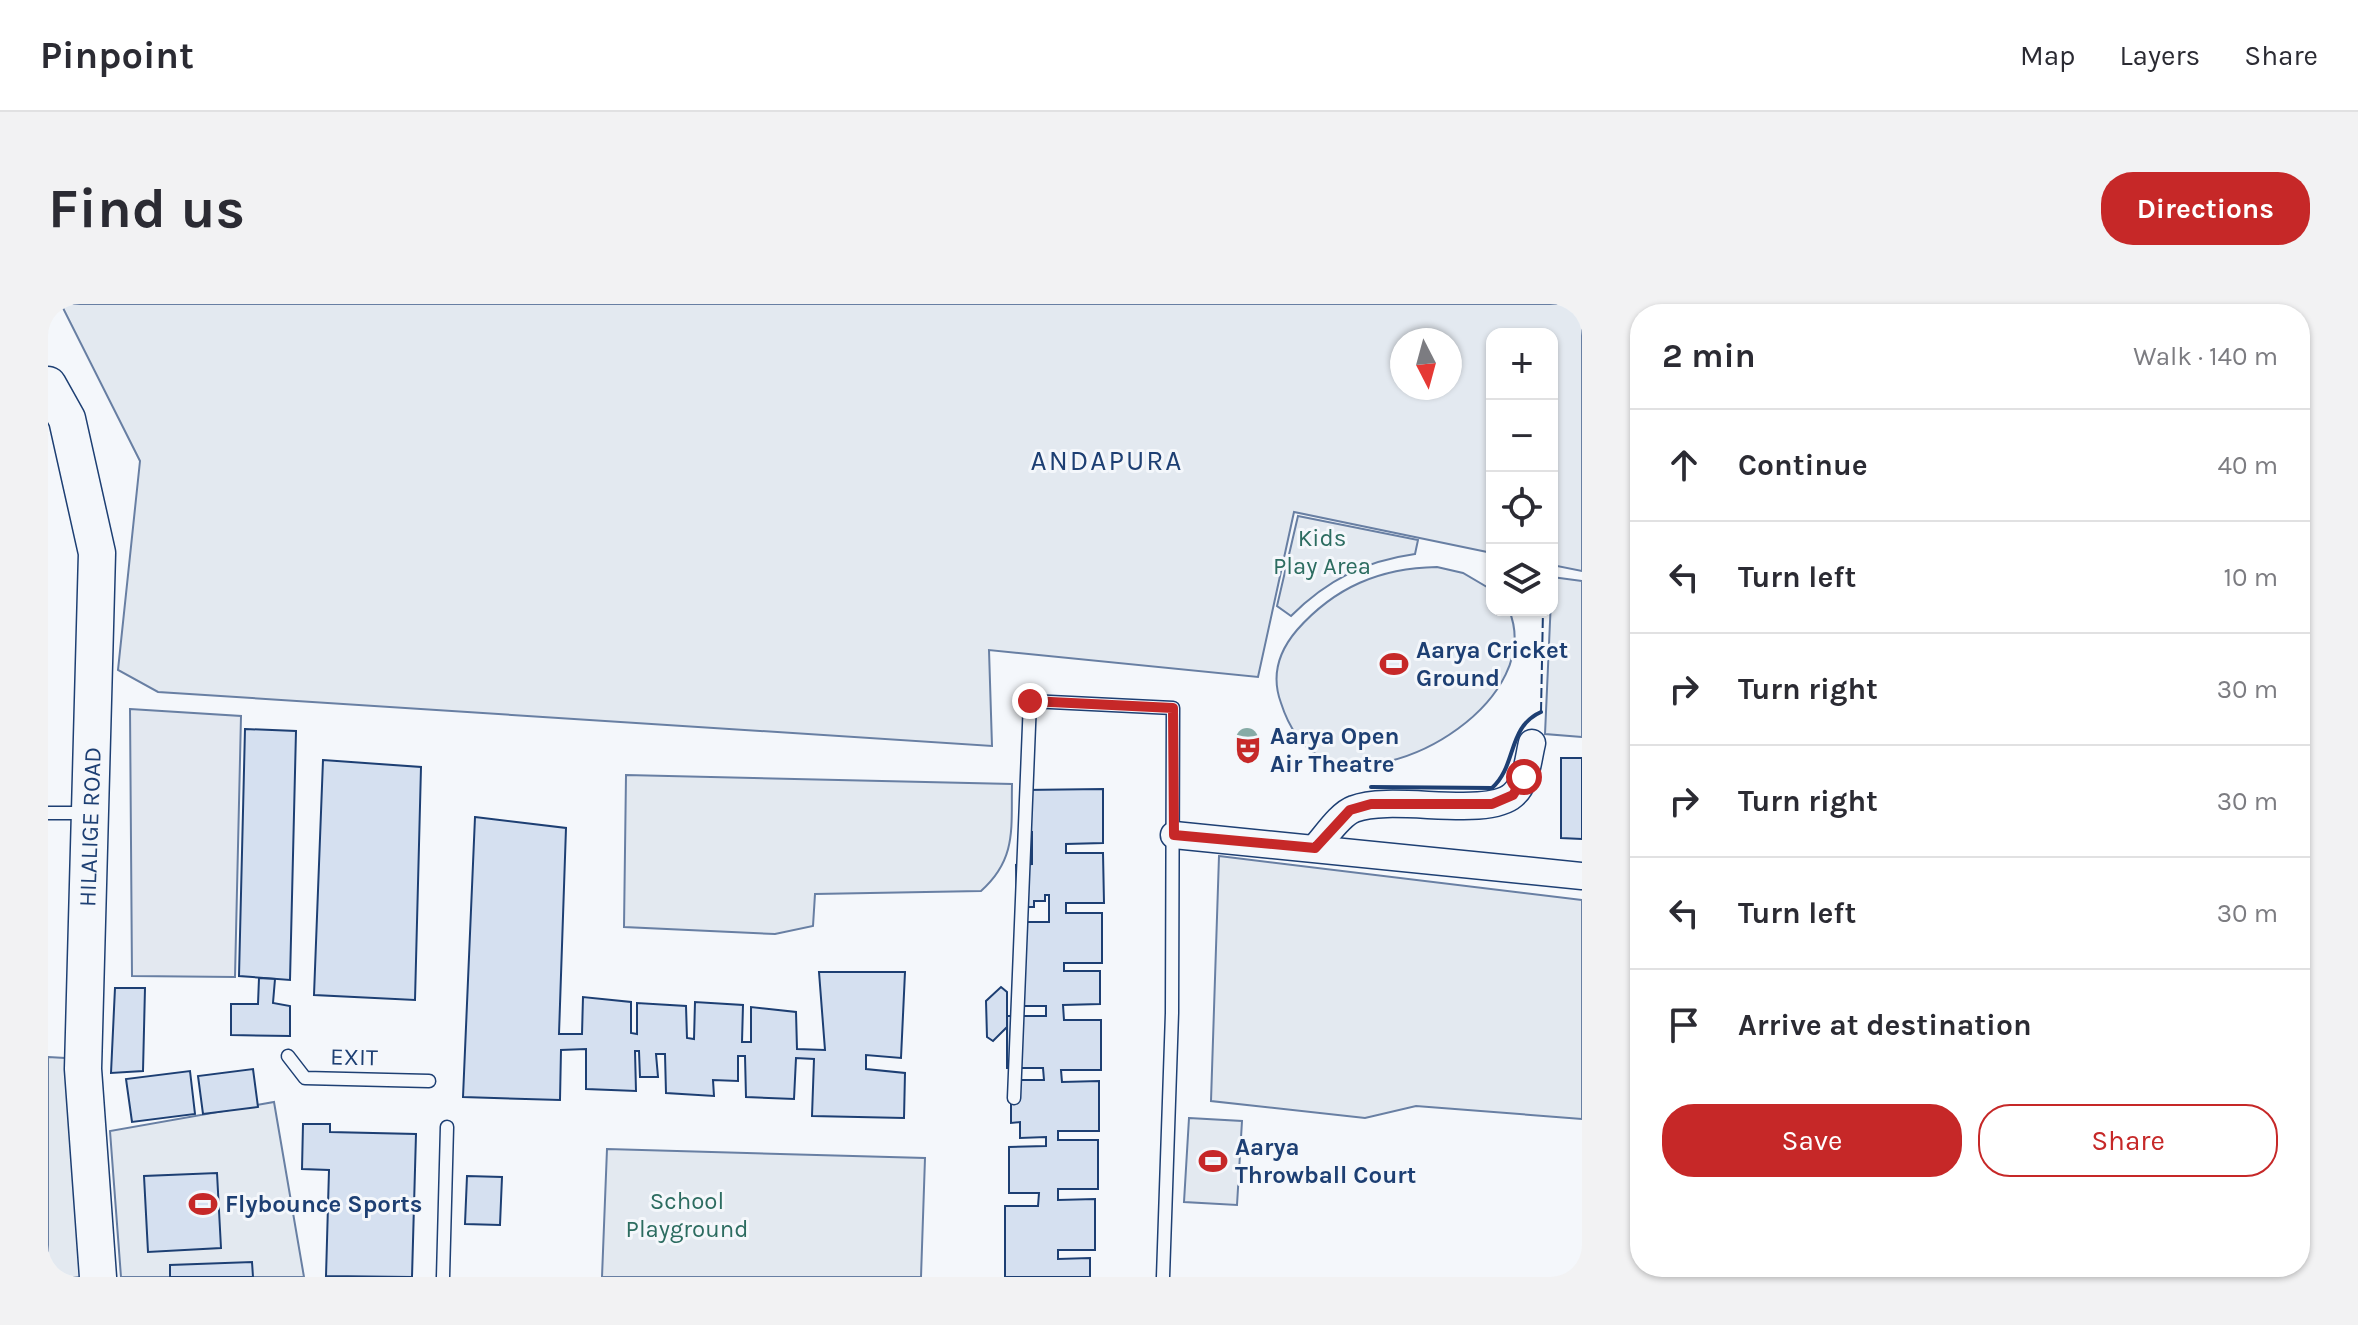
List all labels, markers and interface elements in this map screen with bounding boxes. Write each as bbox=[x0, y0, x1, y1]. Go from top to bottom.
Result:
text: Pinpoint bbox=[40, 33, 194, 78]
text: Map bbox=[2020, 39, 2075, 72]
text: Layers bbox=[2119, 39, 2200, 72]
text: Share bbox=[2244, 39, 2318, 72]
button: Directions bbox=[2101, 172, 2310, 245]
text: Find us bbox=[48, 176, 245, 241]
north arrow bbox=[1390, 328, 1462, 400]
map controls bbox=[1486, 328, 1558, 616]
button: + bbox=[1486, 328, 1558, 400]
text: 2 min bbox=[1662, 336, 1756, 376]
text: Walk · 140 m bbox=[2133, 341, 2278, 372]
button: − bbox=[1486, 400, 1558, 472]
icon: ahead bbox=[1662, 443, 1706, 487]
district label: ANDAPURA bbox=[1031, 444, 1183, 477]
text: Continue bbox=[1738, 447, 1868, 483]
text: 40 m bbox=[2218, 450, 2278, 481]
button: locate bbox=[1486, 472, 1558, 544]
park label: Kids Play Area bbox=[1273, 524, 1371, 580]
button: layers bbox=[1486, 544, 1558, 616]
icon: left bbox=[1662, 555, 1706, 599]
text: Turn left bbox=[1738, 559, 1856, 595]
text: 10 m bbox=[2223, 562, 2278, 593]
place label: Aarya Cricket Ground bbox=[1416, 636, 1568, 692]
sports icon: Aarya Cricket Ground bbox=[1379, 649, 1409, 679]
icon: right bbox=[1662, 667, 1706, 711]
text: Turn right bbox=[1738, 671, 1878, 707]
text: 30 m bbox=[2217, 674, 2278, 705]
route end bbox=[1012, 683, 1048, 719]
place label: Aarya Open Air Theatre bbox=[1270, 722, 1399, 778]
theatre icon: Aarya Open Air Theatre bbox=[1233, 735, 1263, 765]
street label: HILALIGE ROAD bbox=[73, 746, 107, 908]
route start bbox=[1506, 759, 1542, 795]
icon: right bbox=[1662, 779, 1706, 823]
text: Turn right bbox=[1738, 783, 1878, 819]
text: 30 m bbox=[2217, 786, 2278, 817]
icon: left bbox=[1662, 891, 1706, 935]
text: Turn left bbox=[1738, 895, 1856, 931]
text: 30 m bbox=[2217, 898, 2278, 929]
icon: arrive bbox=[1662, 1003, 1706, 1047]
text: Arrive at destination bbox=[1738, 1007, 2032, 1043]
street label: EXIT bbox=[330, 1043, 378, 1071]
button: Save bbox=[1662, 1104, 1962, 1177]
button: Share bbox=[1978, 1104, 2278, 1177]
place label: Aarya Throwball Court bbox=[1235, 1133, 1416, 1189]
sports icon: Aarya Throwball Court bbox=[1198, 1146, 1228, 1176]
park label: School Playground bbox=[626, 1187, 748, 1243]
sports icon: Flybounce Sports bbox=[188, 1189, 218, 1219]
place label: Flybounce Sports bbox=[225, 1190, 422, 1218]

